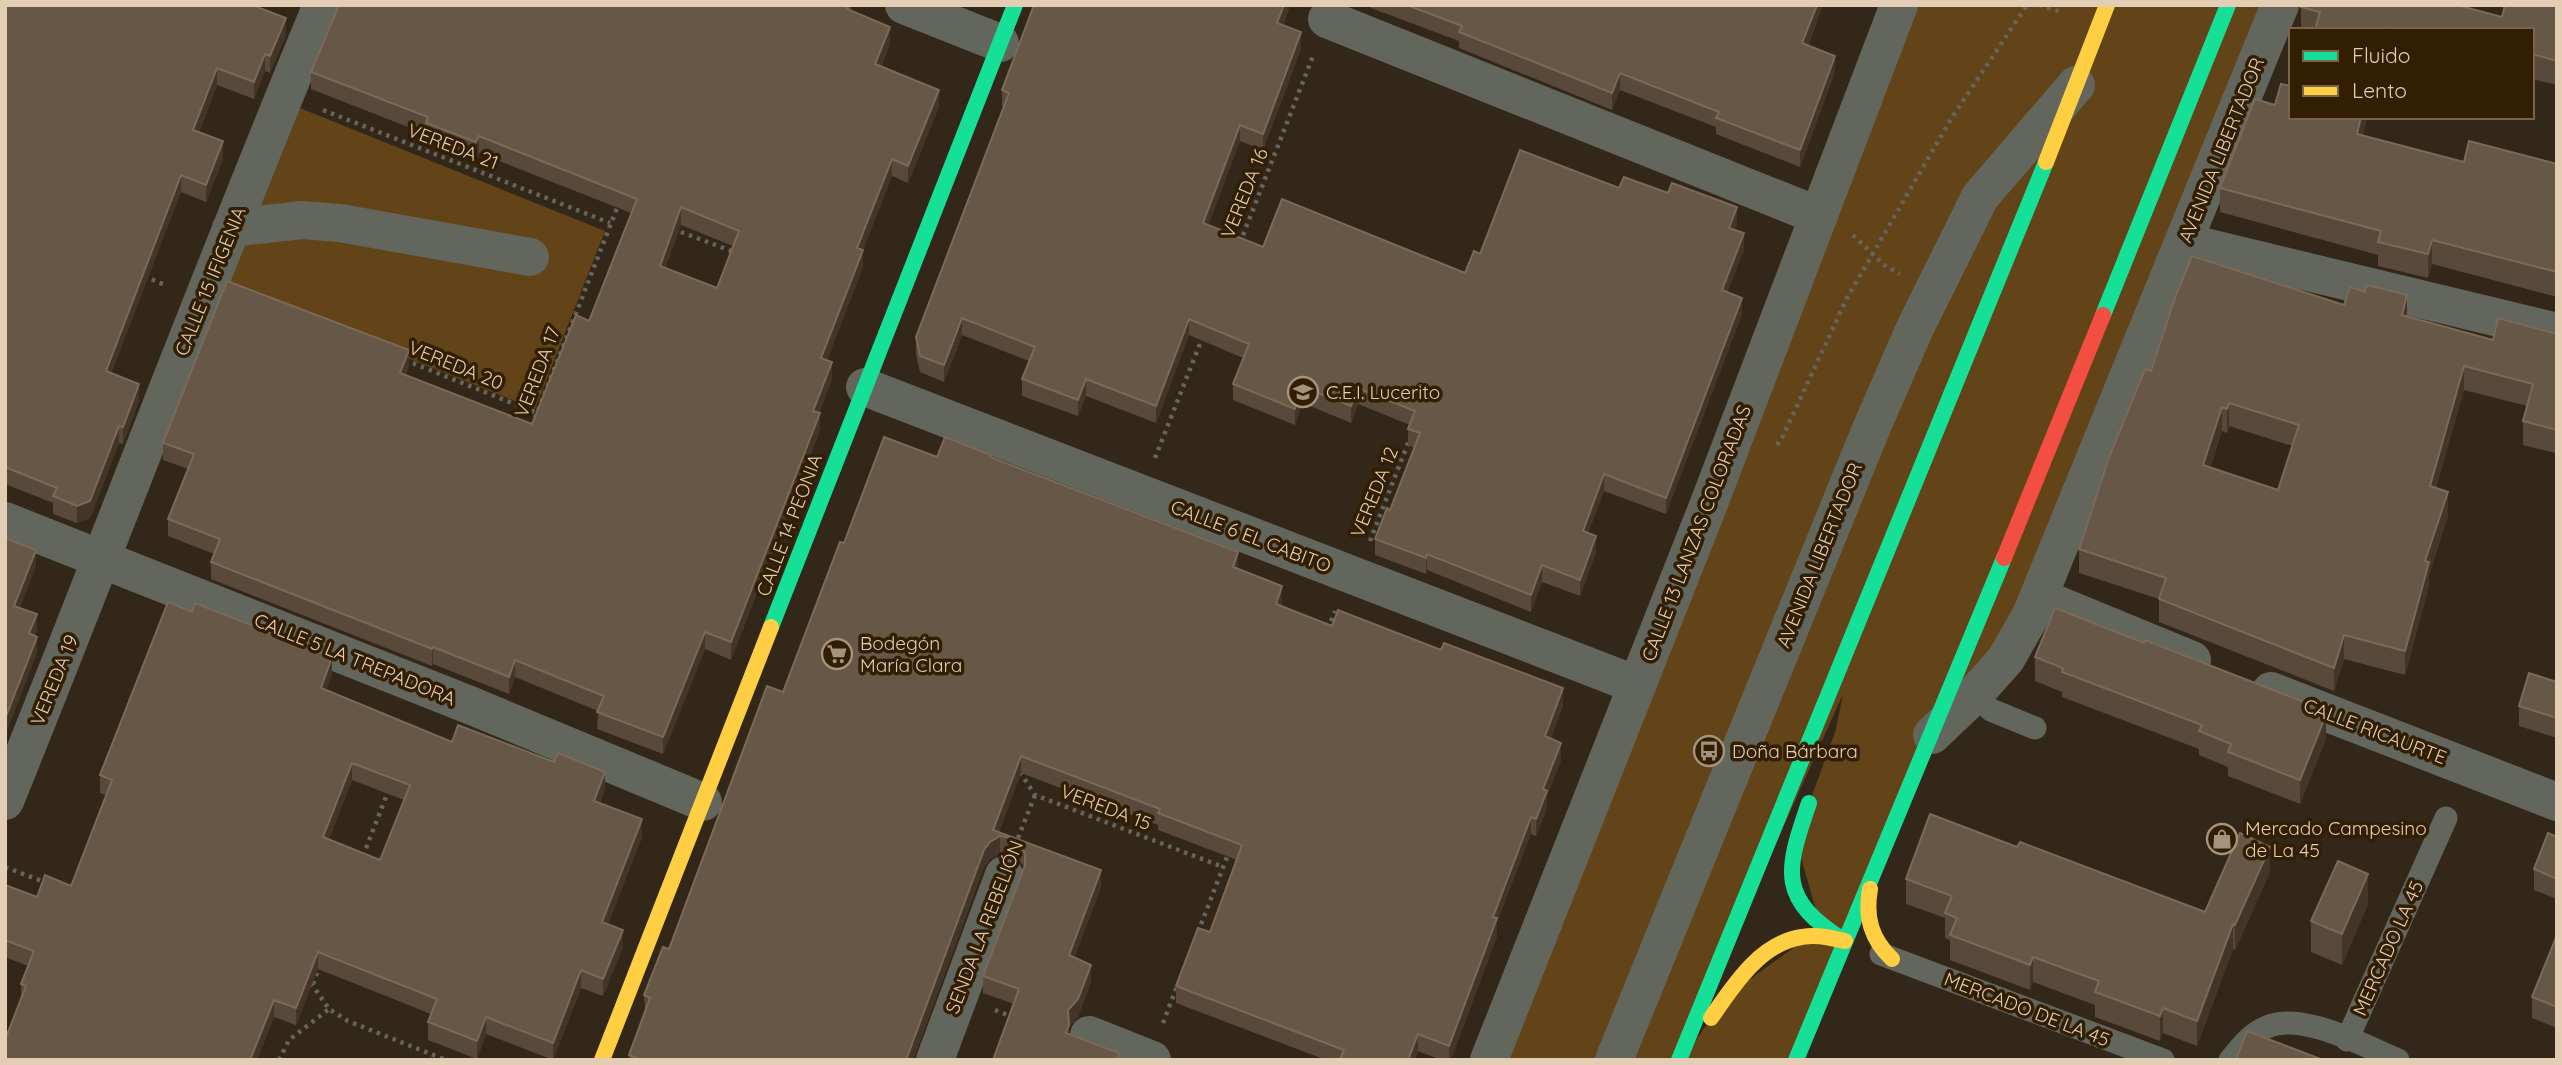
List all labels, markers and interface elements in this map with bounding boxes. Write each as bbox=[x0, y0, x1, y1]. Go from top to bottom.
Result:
legend bbox=[2289, 28, 2534, 119]
text: Fluido bbox=[2352, 42, 2410, 68]
street label: AVENIDA LIBERTADOR bbox=[2173, 54, 2269, 246]
text: Lento bbox=[2352, 77, 2407, 103]
street label: VEREDA 21 bbox=[404, 118, 502, 174]
street label: VEREDA 16 bbox=[1215, 144, 1273, 242]
street label: CALLE 15 IFIGENIA bbox=[169, 203, 251, 359]
street label: VEREDA 17 bbox=[509, 323, 565, 421]
street label: VEREDA 20 bbox=[405, 335, 507, 395]
school or university icon: C.E.I. Lucerito bbox=[1286, 375, 1320, 409]
place label: C.E.I. Lucerito bbox=[1326, 380, 1440, 404]
street label: CALLE 13 LANZAS COLORADAS bbox=[1636, 401, 1756, 665]
street label: VEREDA 12 bbox=[1345, 443, 1403, 541]
street label: CALLE 14 PEONIA bbox=[751, 450, 827, 600]
street label: AVENIDA LIBERTADOR bbox=[1771, 459, 1867, 651]
street label: CALLE 6 EL CABITO bbox=[1167, 494, 1335, 578]
street label: CALLE 5 LA TREPADORA bbox=[251, 608, 459, 710]
street label: VEREDA 19 bbox=[25, 631, 83, 729]
place label: Bodegón María Clara bbox=[860, 631, 962, 677]
supermarket icon: Bodegón María Clara bbox=[820, 637, 854, 671]
street label: CALLE RICAURTE bbox=[2300, 693, 2450, 769]
bus stop icon: Doña Bárbara bbox=[1692, 734, 1726, 768]
place label: Doña Bárbara bbox=[1732, 739, 1858, 763]
street label: VEREDA 15 bbox=[1057, 779, 1155, 835]
place label: Mercado Campesino de La 45 bbox=[2245, 816, 2427, 862]
shop icon: Mercado Campesino de La 45 bbox=[2205, 822, 2239, 856]
street label: SENDA LA REBELIÓN bbox=[940, 837, 1028, 1017]
street label: MERCADO LA 45 bbox=[2347, 877, 2429, 1019]
street label: MERCADO DE LA 45 bbox=[1941, 966, 2113, 1052]

